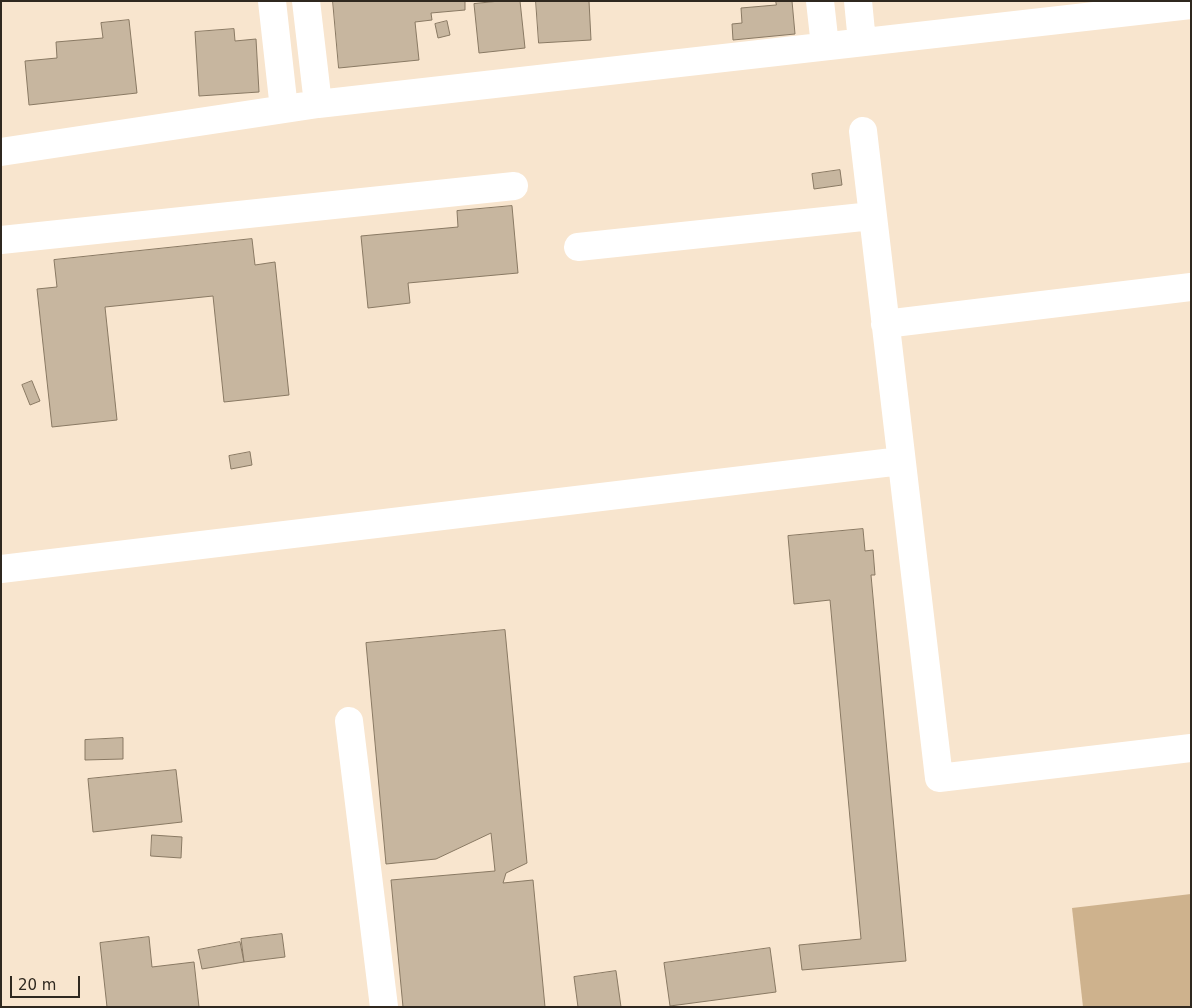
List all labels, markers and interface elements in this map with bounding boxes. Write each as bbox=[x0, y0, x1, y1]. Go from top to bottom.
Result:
scale bar bbox=[12, 966, 82, 998]
text: 20 m bbox=[18, 976, 56, 994]

